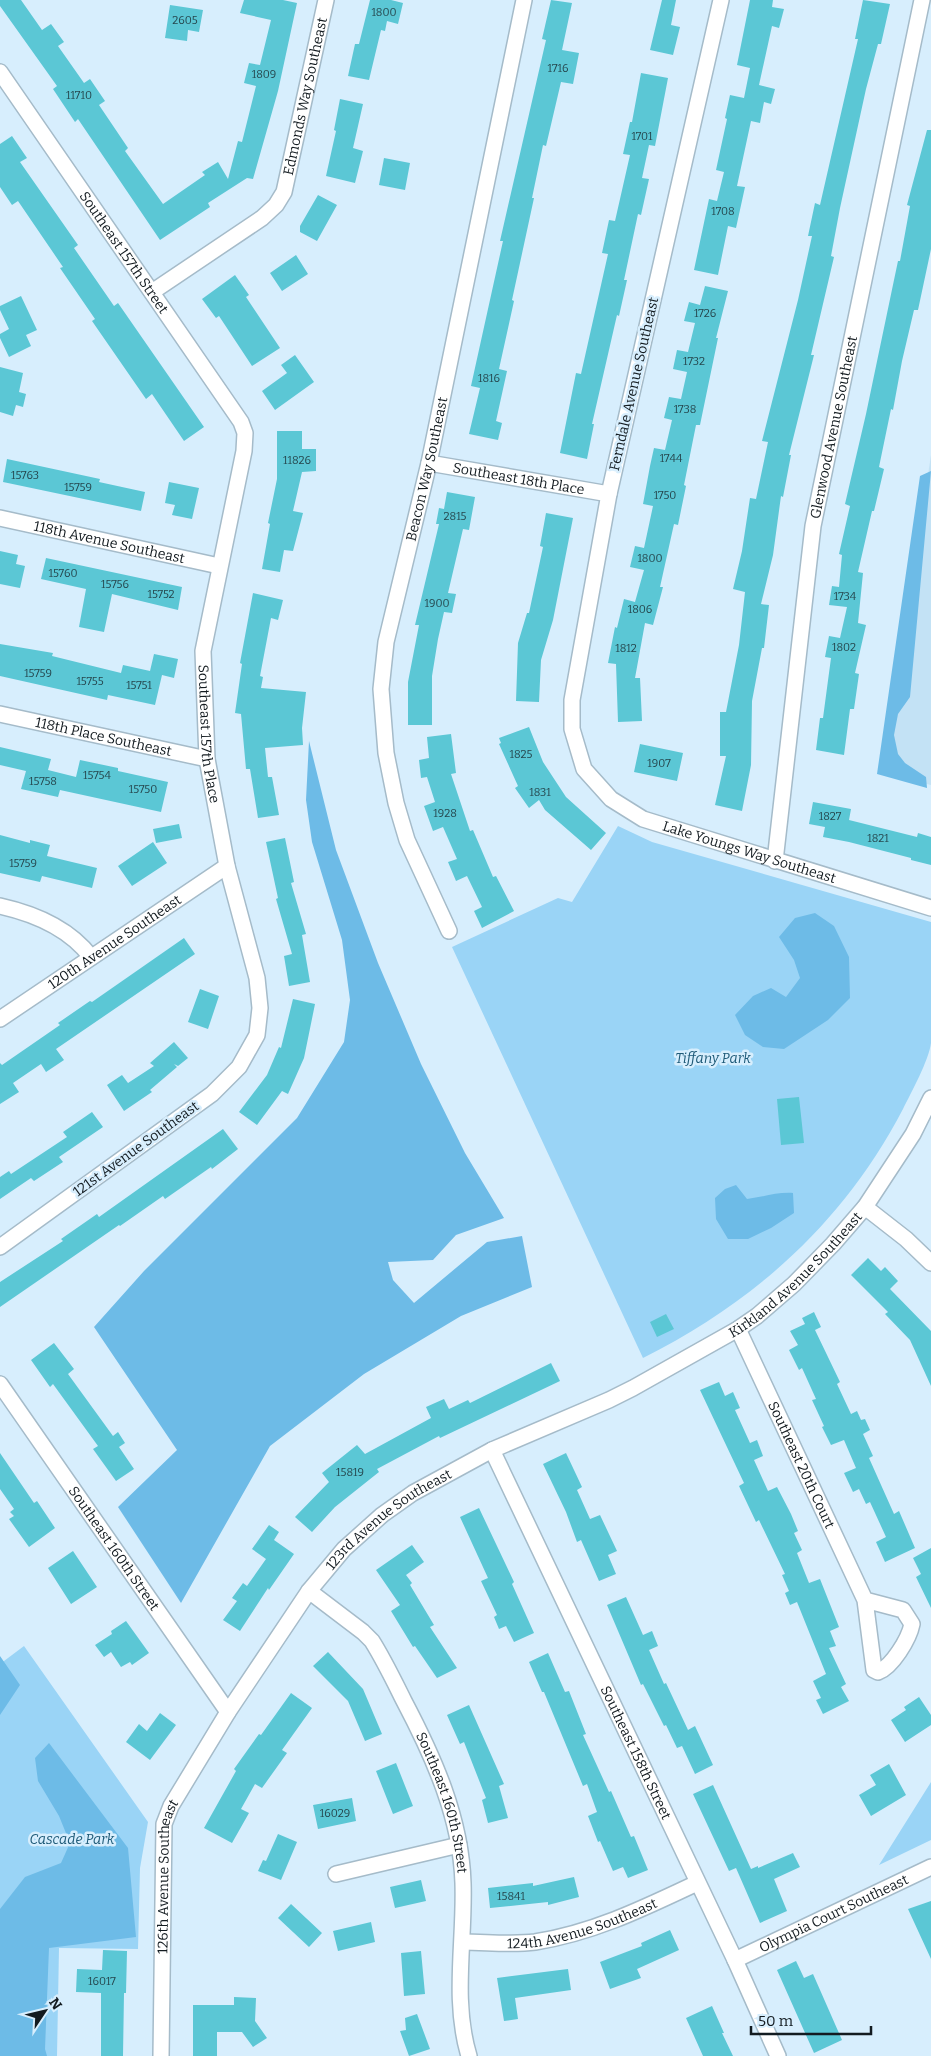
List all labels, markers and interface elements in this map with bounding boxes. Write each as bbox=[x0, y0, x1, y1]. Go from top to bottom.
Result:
house number: 1800 bbox=[371, 6, 397, 19]
house number: 2605 bbox=[172, 14, 198, 27]
street label: Edmonds Way Southeast bbox=[279, 16, 330, 177]
house number: 1716 bbox=[548, 62, 568, 75]
house number: 1809 bbox=[252, 68, 276, 81]
house number: 11710 bbox=[66, 89, 92, 102]
house number: 1701 bbox=[631, 130, 653, 143]
street label: Southeast 157th Street bbox=[76, 188, 172, 317]
house number: 1708 bbox=[711, 205, 735, 218]
street label: Ferndale Avenue Southeast bbox=[606, 296, 662, 472]
house number: 1726 bbox=[694, 307, 716, 320]
street label: Glenwood Avenue Southeast bbox=[806, 334, 861, 520]
house number: 1732 bbox=[683, 355, 705, 368]
house number: 1816 bbox=[478, 372, 500, 385]
street label: Beacon Way Southeast bbox=[402, 395, 451, 543]
house number: 1738 bbox=[674, 403, 696, 416]
house number: 1744 bbox=[660, 452, 683, 465]
house number: 11826 bbox=[283, 454, 311, 467]
street label: Southeast 18th Place bbox=[452, 459, 586, 498]
house number: 15763 bbox=[11, 469, 39, 482]
house number: 15759 bbox=[64, 481, 92, 494]
house number: 1750 bbox=[654, 489, 676, 502]
house number: 2815 bbox=[444, 510, 467, 523]
street label: 118th Avenue Southeast bbox=[32, 517, 186, 567]
house number: 1800 bbox=[637, 552, 663, 565]
house number: 15760 bbox=[48, 567, 78, 580]
house number: 15756 bbox=[101, 578, 129, 591]
house number: 15752 bbox=[147, 588, 175, 601]
house number: 1734 bbox=[834, 590, 857, 603]
house number: 1900 bbox=[424, 597, 450, 610]
house number: 1806 bbox=[628, 603, 652, 616]
house number: 1802 bbox=[832, 641, 856, 654]
house number: 1812 bbox=[615, 642, 637, 655]
street label: Southeast 157th Place bbox=[195, 664, 224, 805]
house number: 15759 bbox=[24, 667, 52, 680]
house number: 15755 bbox=[76, 675, 104, 688]
house number: 15751 bbox=[126, 679, 152, 692]
street label: 118th Place Southeast bbox=[34, 713, 173, 760]
house number: 1825 bbox=[510, 748, 533, 761]
house number: 1907 bbox=[647, 757, 671, 770]
house number: 15754 bbox=[83, 769, 111, 782]
house number: 15758 bbox=[29, 775, 57, 788]
house number: 15750 bbox=[129, 783, 157, 796]
house number: 1831 bbox=[529, 786, 551, 799]
house number: 1928 bbox=[433, 807, 457, 820]
house number: 1827 bbox=[819, 810, 842, 823]
street label: Lake Youngs Way Southeast bbox=[661, 817, 838, 887]
house number: 1821 bbox=[867, 832, 889, 845]
house number: 15759 bbox=[9, 857, 37, 870]
street label: 120th Avenue Southeast bbox=[45, 891, 184, 993]
park label: Tiffany Park bbox=[675, 1050, 751, 1067]
street label: 121st Avenue Southeast bbox=[70, 1098, 202, 1200]
street label: Kirkland Avenue Southeast bbox=[726, 1208, 865, 1341]
street label: Southeast 20th Court bbox=[765, 1399, 839, 1531]
street label: 123rd Avenue Southeast bbox=[322, 1465, 454, 1573]
house number: 15819 bbox=[336, 1466, 364, 1479]
street label: Southeast 160th Street bbox=[65, 1483, 163, 1614]
street label: Southeast 158th Street bbox=[597, 1683, 675, 1822]
street label: Southeast 160th Street bbox=[412, 1729, 471, 1874]
street label: 126th Avenue Southeast bbox=[154, 1796, 182, 1954]
house number: 16029 bbox=[320, 1807, 350, 1820]
park label: Cascade Park bbox=[30, 1831, 115, 1848]
street label: Olympia Court Southeast bbox=[756, 1871, 911, 1956]
house number: 15841 bbox=[497, 1890, 525, 1903]
street label: 124th Avenue Southeast bbox=[507, 1894, 660, 1952]
house number: 16017 bbox=[88, 1975, 116, 1988]
north arrow bbox=[20, 1986, 70, 2036]
text: N bbox=[45, 1995, 65, 2013]
scale bar bbox=[751, 2004, 871, 2036]
text: 50 m bbox=[758, 2012, 794, 2030]

